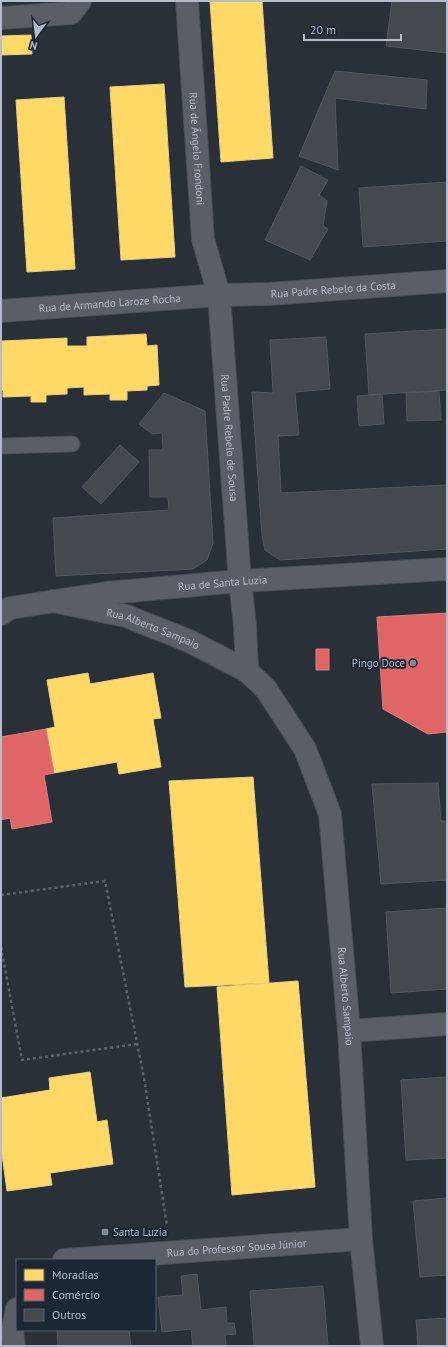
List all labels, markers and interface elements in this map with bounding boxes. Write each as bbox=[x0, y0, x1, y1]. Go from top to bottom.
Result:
north arrow bbox=[16, 16, 56, 56]
scale bar bbox=[304, 16, 401, 42]
text: 20 m bbox=[310, 22, 336, 37]
text: N bbox=[28, 38, 39, 53]
street label: Rua de Ângelo Frondoni bbox=[186, 92, 208, 206]
street label: Rua Padre Rebelo da Costa bbox=[270, 278, 396, 301]
street label: Rua de Armando Laroze Rocha bbox=[38, 291, 181, 315]
street label: Rua Padre Rebelo de Sousa bbox=[218, 374, 241, 502]
street label: Rua de Santa Luzia bbox=[177, 572, 268, 594]
street label: Rua Alberto Sampaio bbox=[105, 605, 202, 652]
place label: Pingo Doce bbox=[352, 656, 405, 670]
marker: Pingo Doce bbox=[408, 658, 418, 668]
street label: Rua Alberto Sampaio bbox=[335, 947, 357, 1046]
place label: Santa Luzia bbox=[113, 1225, 167, 1239]
marker: Santa Luzia bbox=[100, 1227, 110, 1237]
street label: Rua do Professor Sousa Júnior bbox=[166, 1236, 307, 1260]
legend bbox=[16, 1259, 156, 1331]
text: Moradias bbox=[52, 1267, 99, 1282]
text: Comércio bbox=[52, 1287, 100, 1302]
text: Outros bbox=[52, 1307, 86, 1322]

